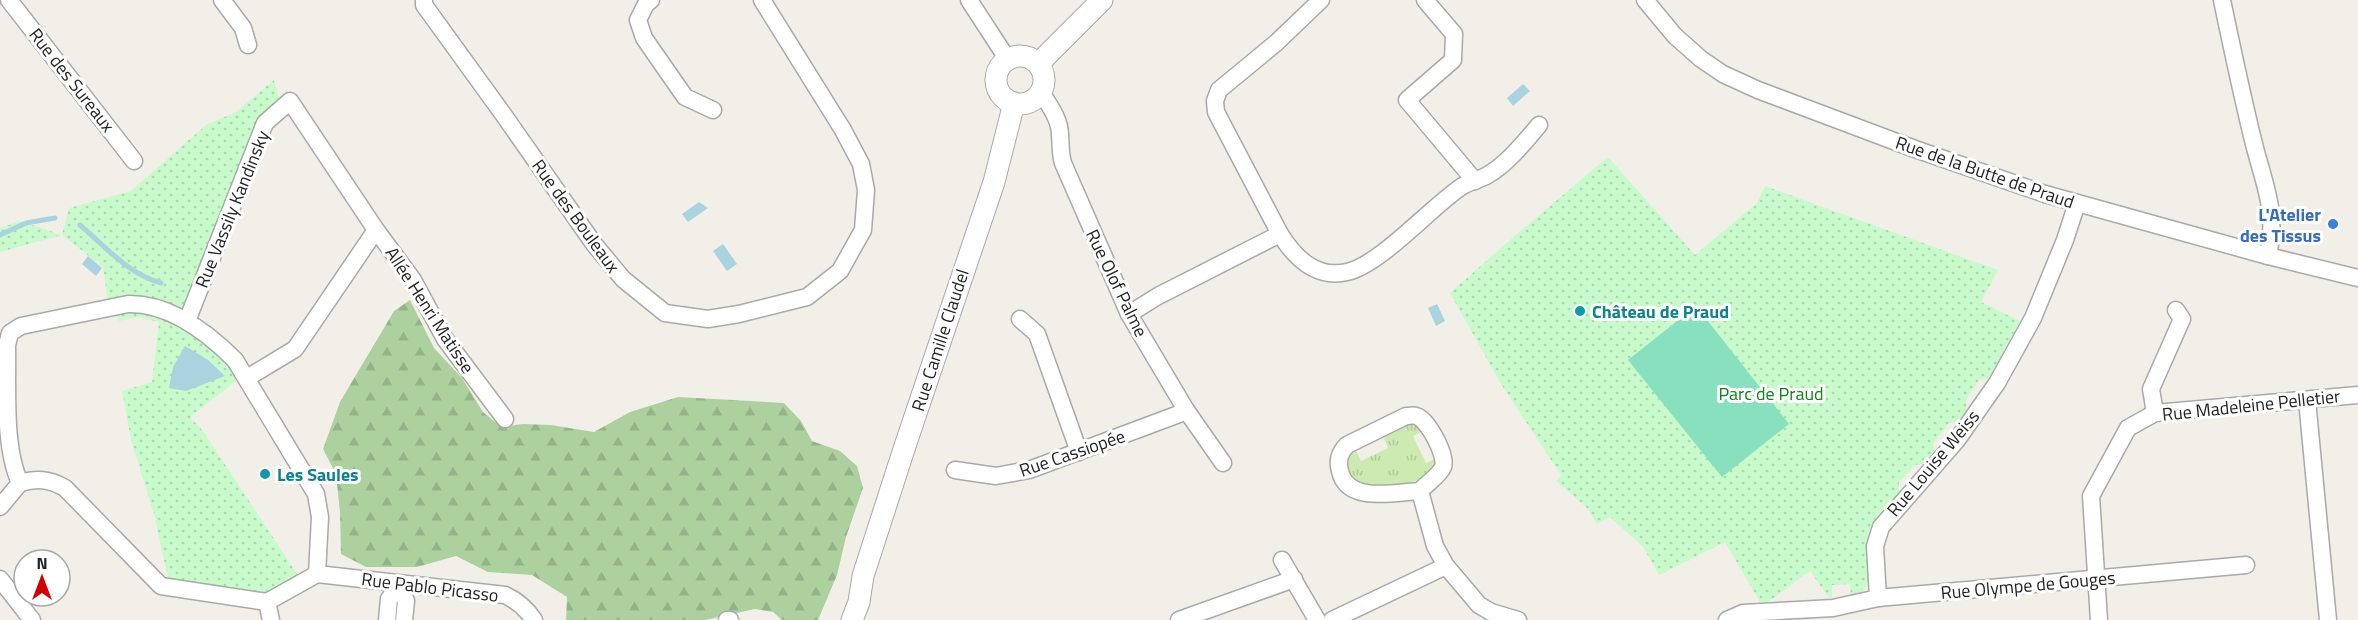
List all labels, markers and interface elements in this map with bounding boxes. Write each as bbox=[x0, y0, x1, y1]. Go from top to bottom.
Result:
street label: Rue des Sureaux bbox=[23, 22, 121, 138]
street label: Rue Vassily Kandinsky bbox=[188, 126, 276, 292]
street label: Rue de la Butte de Praud bbox=[1892, 129, 2078, 215]
street label: Rue des Bouleaux bbox=[525, 154, 627, 278]
place label: L'Atelier des Tissus bbox=[2240, 201, 2321, 249]
marker: L'Atelier des Tissus bbox=[2326, 217, 2340, 231]
street label: Rue Olof Palme bbox=[1079, 225, 1155, 341]
street label: Allée Henri Matisse bbox=[379, 241, 481, 379]
street label: Rue Camille Claudel bbox=[904, 265, 976, 415]
place label: Château de Praud bbox=[1592, 298, 1729, 325]
marker: Château de Praud bbox=[1573, 304, 1587, 318]
park label: Parc de Praud bbox=[1718, 380, 1824, 407]
street label: Rue Madeleine Pelletier bbox=[2161, 382, 2341, 428]
street label: Rue Louise Weiss bbox=[1880, 404, 1986, 522]
street label: Rue Cassiopée bbox=[1015, 422, 1129, 484]
place label: Les Saules bbox=[277, 461, 359, 488]
marker: Les Saules bbox=[258, 467, 272, 481]
north arrow bbox=[12, 548, 72, 608]
text: N bbox=[36, 551, 48, 575]
street label: Rue Olympe de Gouges bbox=[1939, 564, 2117, 606]
street label: Rue Pablo Picasso bbox=[360, 565, 500, 609]

